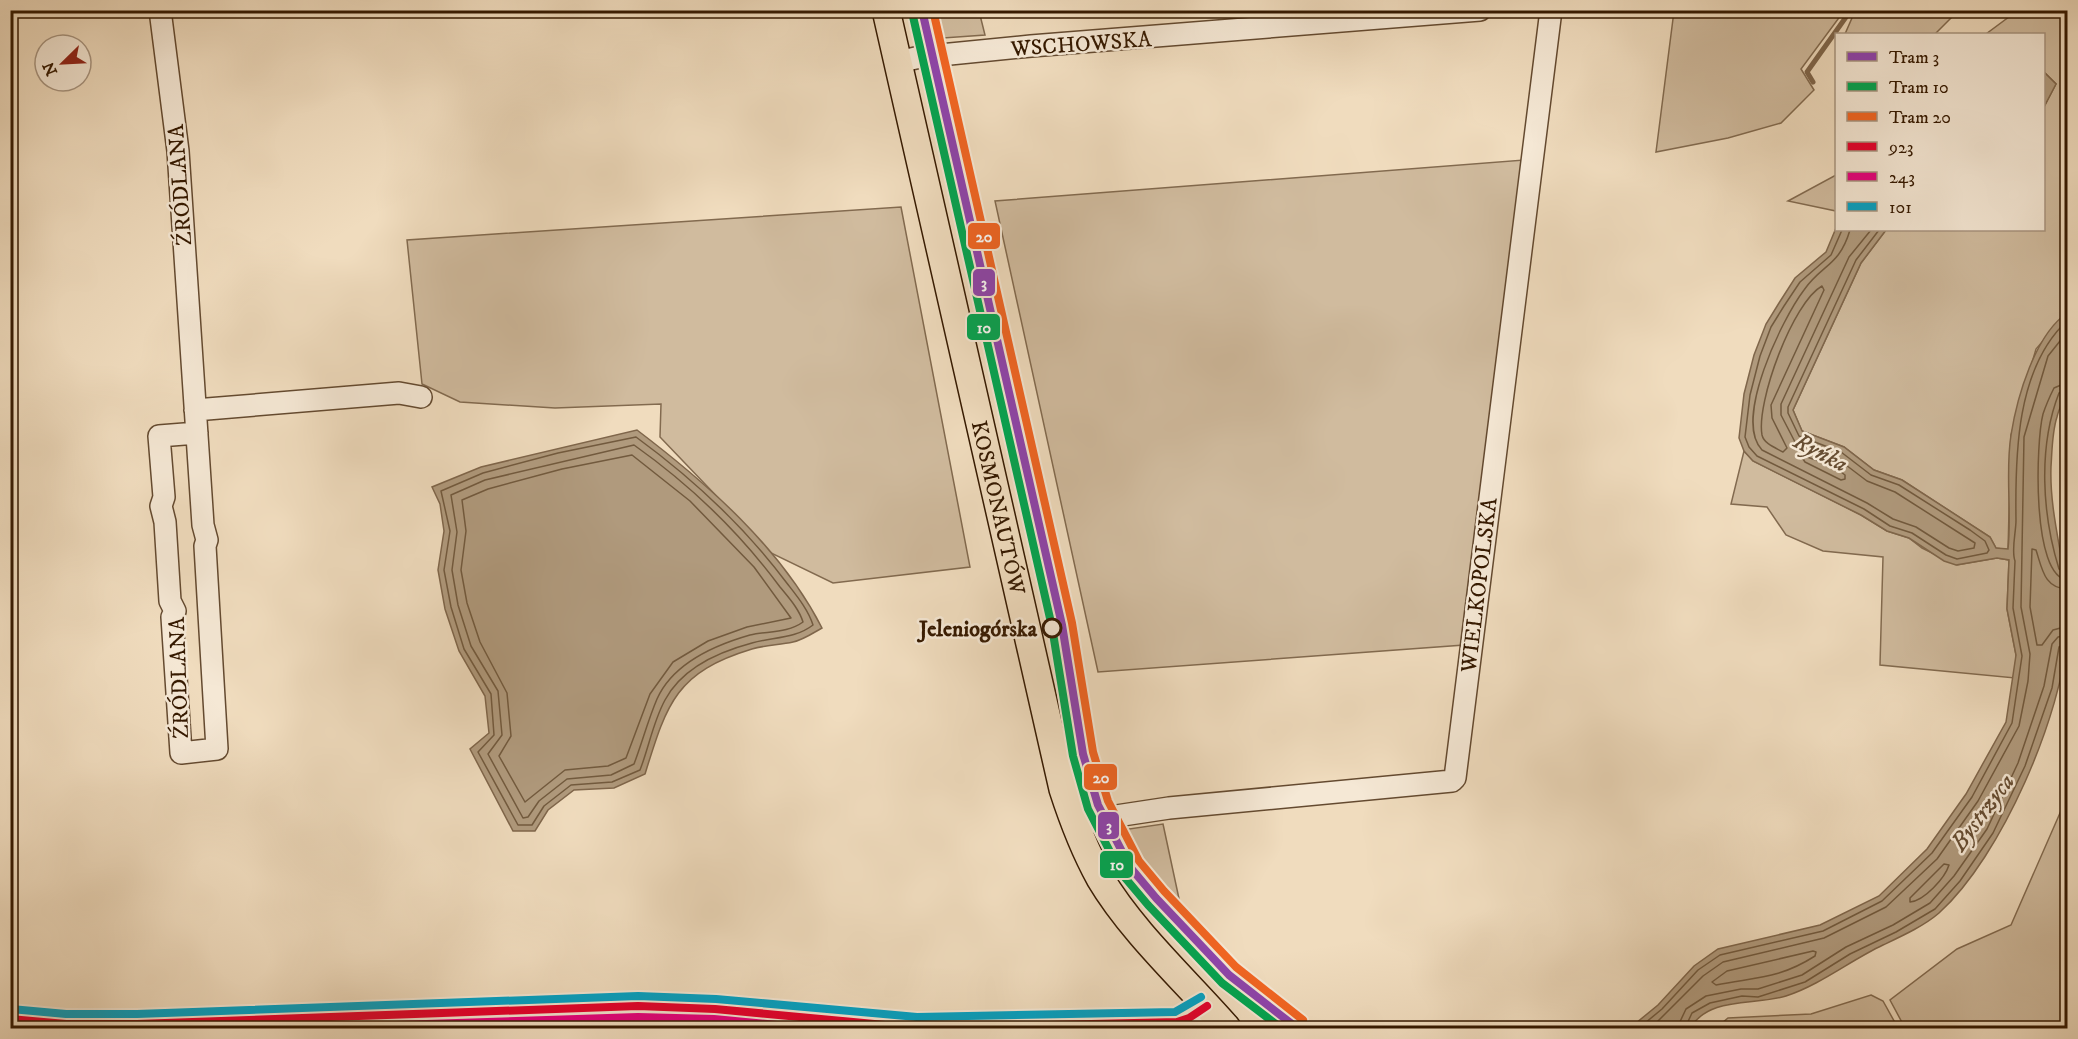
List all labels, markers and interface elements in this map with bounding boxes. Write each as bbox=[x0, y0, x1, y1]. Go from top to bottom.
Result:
street label: WSCHOWSKA bbox=[1009, 26, 1153, 63]
north arrow bbox=[33, 33, 93, 93]
legend bbox=[1835, 33, 2045, 231]
text: Tram 3 bbox=[1889, 47, 1939, 69]
text: N bbox=[38, 59, 62, 79]
text: Tram 10 bbox=[1889, 77, 1949, 99]
text: Tram 20 bbox=[1889, 107, 1951, 129]
street label: ŹRÓDLANA bbox=[162, 122, 198, 247]
text: 923 bbox=[1888, 137, 1914, 159]
text: 243 bbox=[1889, 167, 1915, 189]
text: 101 bbox=[1889, 197, 1912, 219]
line badge: 20 bbox=[967, 222, 1001, 250]
text: 20 bbox=[976, 227, 993, 247]
line badge: 3 bbox=[972, 268, 996, 297]
text: 3 bbox=[981, 273, 987, 293]
line badge: 10 bbox=[966, 313, 1001, 341]
text: 10 bbox=[977, 318, 992, 338]
street label: KOSMONAUTÓW bbox=[965, 418, 1031, 598]
water label: Ryńka bbox=[1787, 426, 1853, 480]
street label: WIELKOPOLSKA bbox=[1455, 495, 1504, 675]
street label: ŹRÓDLANA bbox=[163, 616, 195, 739]
place label: Jeleniogórska bbox=[916, 616, 1038, 643]
marker: Jeleniogórska bbox=[1042, 618, 1062, 638]
line badge: 20 bbox=[1083, 763, 1118, 791]
text: 20 bbox=[1093, 768, 1110, 788]
water label: Bystrzyca bbox=[1943, 768, 2022, 858]
line badge: 3 bbox=[1097, 811, 1120, 840]
text: 3 bbox=[1106, 816, 1112, 836]
line badge: 10 bbox=[1099, 850, 1134, 879]
text: 10 bbox=[1110, 855, 1125, 875]

